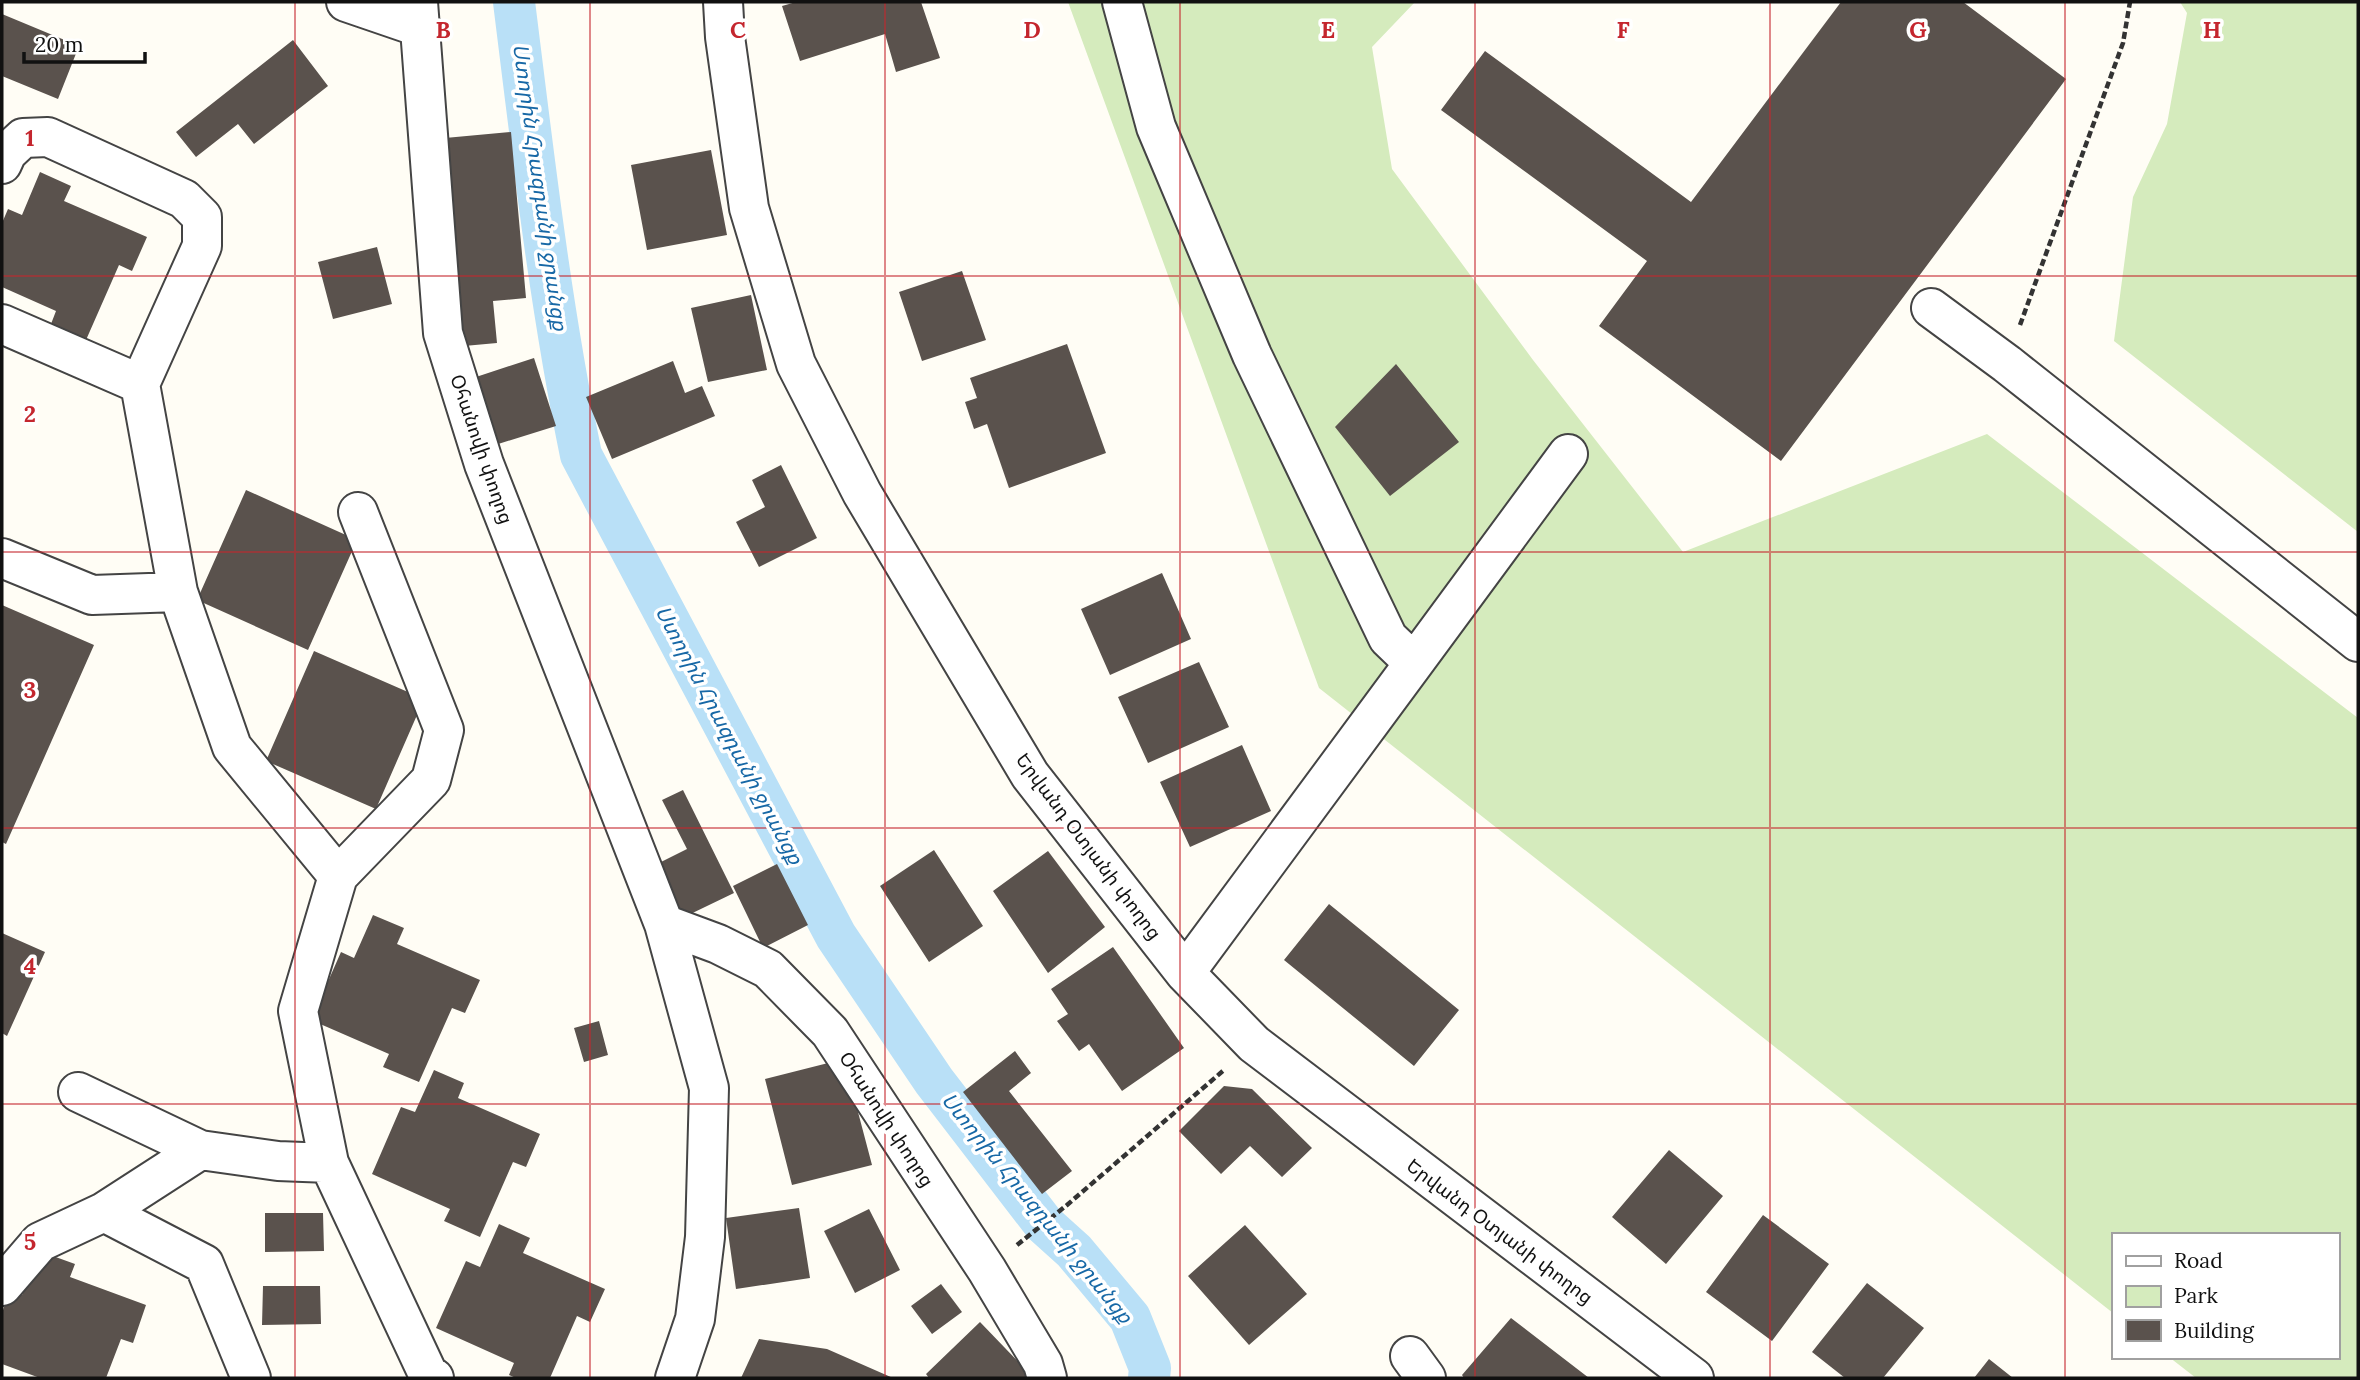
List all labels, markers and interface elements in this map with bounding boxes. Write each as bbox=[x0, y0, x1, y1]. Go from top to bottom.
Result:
text: B bbox=[435, 15, 451, 44]
text: C bbox=[730, 15, 746, 44]
text: D bbox=[1023, 15, 1041, 44]
text: E bbox=[1321, 15, 1335, 44]
text: F bbox=[1616, 15, 1630, 44]
text: G bbox=[1909, 15, 1927, 44]
text: H bbox=[2203, 15, 2221, 44]
scale bar bbox=[24, 21, 145, 65]
text: 20 m bbox=[35, 31, 84, 58]
water label: Ստորին Հրազդանի ջրանցք bbox=[507, 42, 574, 334]
text: 1 bbox=[25, 123, 35, 152]
street label: Օհանովի փողոց bbox=[445, 371, 519, 527]
text: 2 bbox=[24, 399, 36, 428]
water label: Ստորին Հրազդանի ջրանցք bbox=[650, 601, 810, 870]
text: 3 bbox=[24, 675, 36, 704]
street label: Երվանդ Օտյանի փողոց bbox=[1011, 748, 1167, 944]
text: 4 bbox=[24, 951, 36, 980]
street label: Օհանովի փողոց bbox=[834, 1047, 940, 1191]
water label: Ստորին Հրազդանի ջրանցք bbox=[936, 1087, 1140, 1330]
street label: Երվանդ Օտյանի փողոց bbox=[1402, 1153, 1598, 1309]
text: 5 bbox=[24, 1227, 36, 1256]
legend bbox=[2112, 1233, 2339, 1359]
text: Road bbox=[2174, 1247, 2223, 1274]
text: Park bbox=[2174, 1282, 2218, 1309]
text: Building bbox=[2174, 1317, 2254, 1344]

